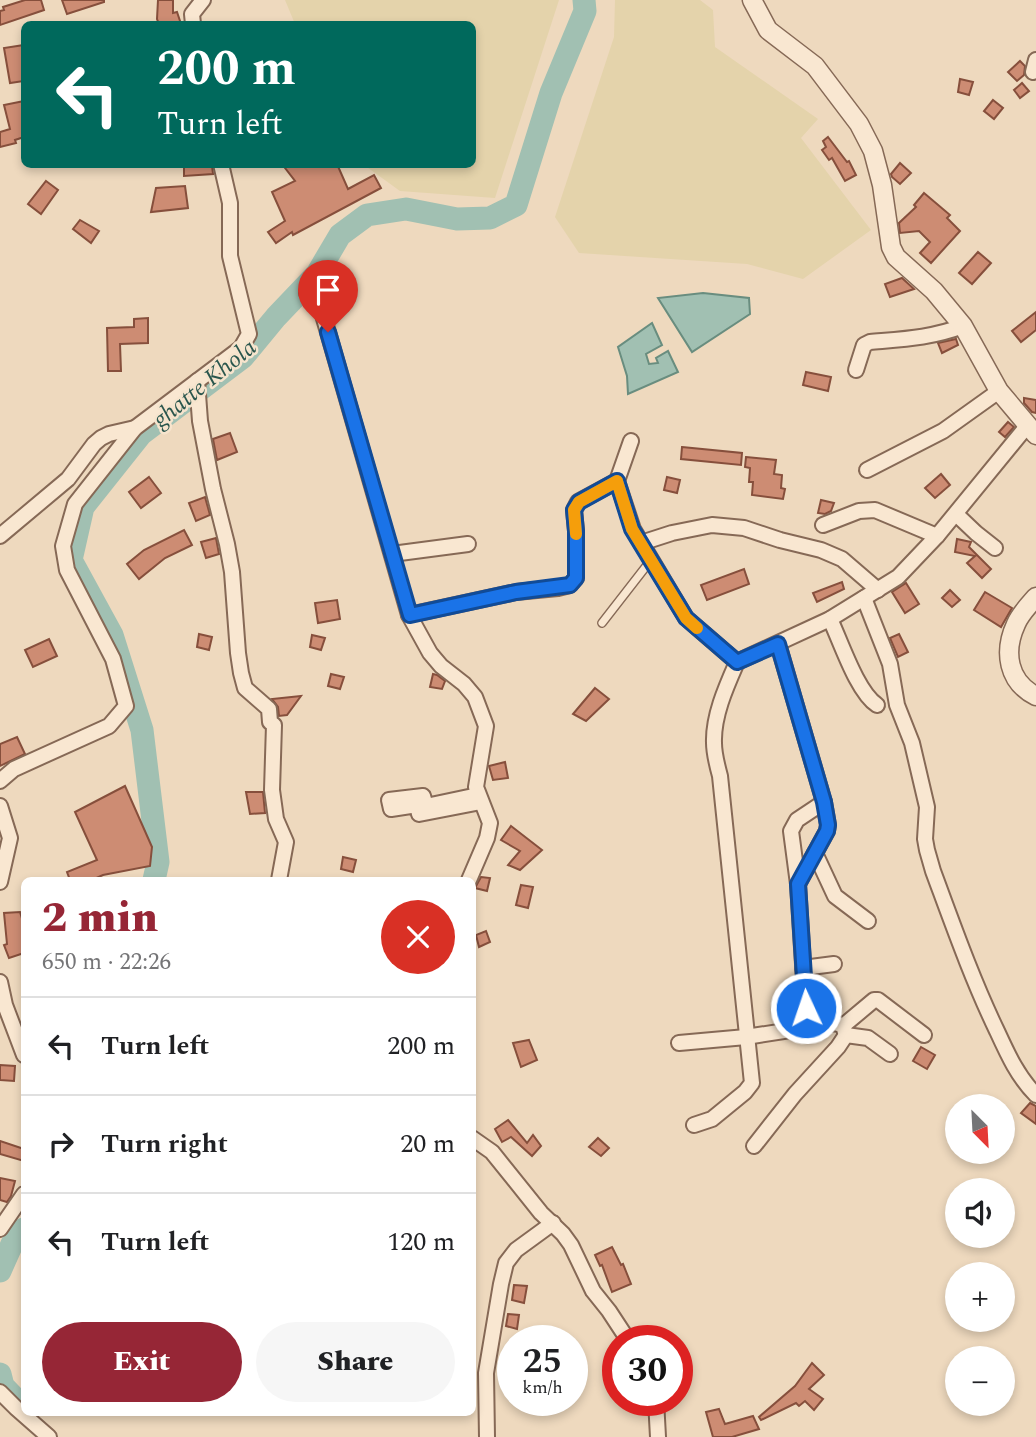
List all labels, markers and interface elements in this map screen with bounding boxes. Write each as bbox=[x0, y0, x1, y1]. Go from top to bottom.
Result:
text: 200 m bbox=[157, 32, 296, 107]
icon: left bbox=[42, 49, 133, 140]
text: Turn left bbox=[157, 100, 283, 149]
pin bbox=[298, 260, 358, 332]
icon: arrive bbox=[309, 271, 347, 309]
water label: ghatte Khola bbox=[144, 330, 265, 438]
text: 2 min bbox=[42, 887, 158, 950]
button: close bbox=[381, 900, 455, 974]
text: 650 m · 22:26 bbox=[42, 945, 171, 980]
position arrow bbox=[769, 971, 843, 1045]
text: Turn left bbox=[101, 1026, 209, 1066]
text: 200 m bbox=[387, 1026, 455, 1066]
icon: left bbox=[42, 1027, 80, 1065]
north arrow bbox=[945, 1094, 1015, 1164]
map controls bbox=[945, 1094, 1015, 1416]
text: Turn right bbox=[101, 1124, 228, 1164]
text: 20 m bbox=[400, 1124, 455, 1164]
icon: right bbox=[42, 1125, 80, 1163]
button: sound bbox=[945, 1178, 1015, 1248]
text: Turn left bbox=[101, 1222, 209, 1262]
text: 120 m bbox=[387, 1222, 455, 1262]
icon: left bbox=[42, 1223, 80, 1261]
button: + bbox=[945, 1262, 1015, 1332]
button: Exit bbox=[42, 1322, 242, 1402]
button: Share bbox=[256, 1322, 455, 1402]
speed limit sign: 30 bbox=[602, 1325, 693, 1416]
text: 25 bbox=[523, 1335, 562, 1388]
button: − bbox=[945, 1346, 1015, 1416]
text: km/h bbox=[522, 1374, 563, 1401]

